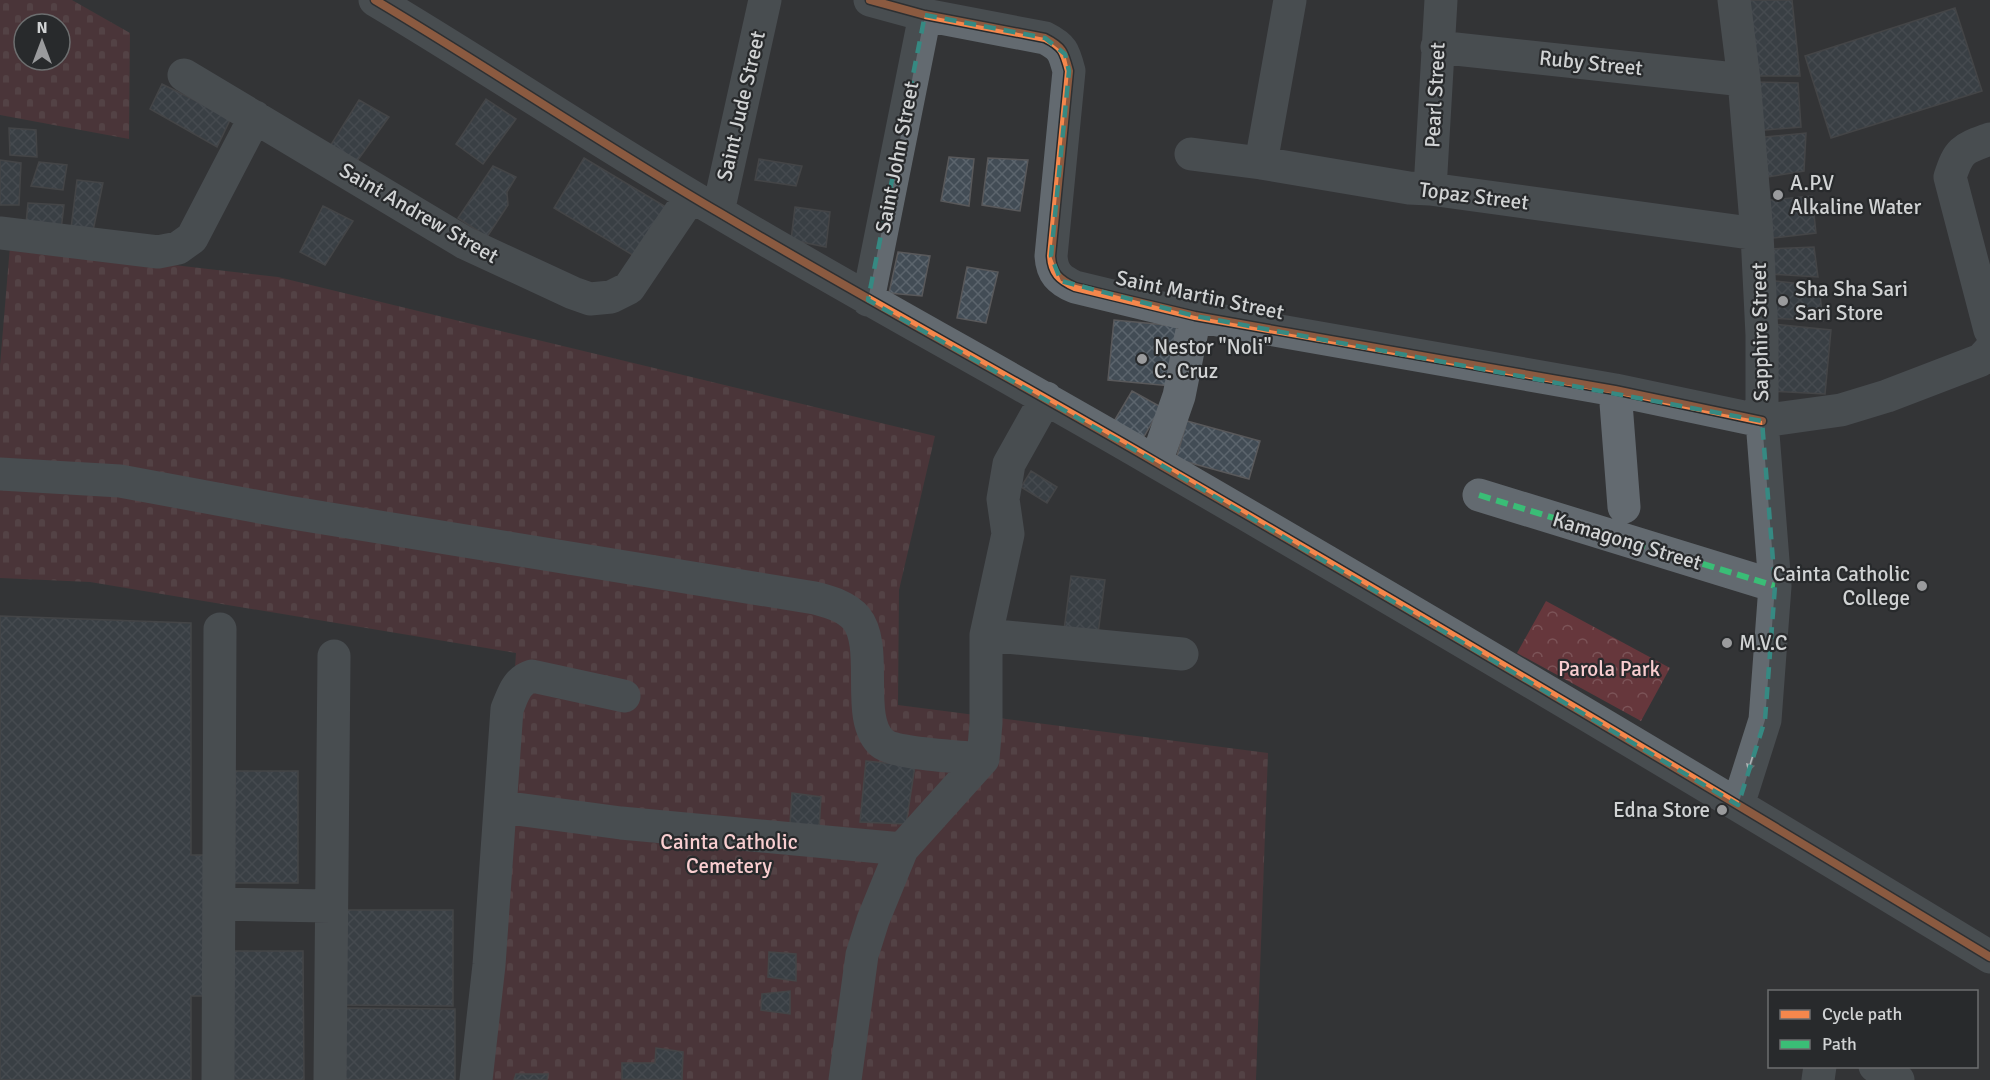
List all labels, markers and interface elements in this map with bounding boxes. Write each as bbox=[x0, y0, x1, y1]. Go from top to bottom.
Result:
north arrow bbox=[12, 12, 72, 72]
text: N bbox=[36, 18, 48, 38]
street label: Saint Jude Street bbox=[711, 28, 771, 184]
street label: Pearl Street bbox=[1419, 42, 1451, 148]
street label: Ruby Street bbox=[1538, 45, 1644, 81]
street label: Saint John Street bbox=[870, 79, 924, 235]
street label: Saint Andrew Street bbox=[335, 157, 503, 269]
place label: A.P.V Alkaline Water bbox=[1790, 170, 1921, 220]
street label: Topaz Street bbox=[1418, 176, 1530, 216]
marker: A.P.V Alkaline Water bbox=[1771, 188, 1785, 202]
street label: Sapphire Street bbox=[1746, 262, 1774, 402]
street label: Saint Martin Street bbox=[1114, 264, 1286, 326]
place label: Sha Sha Sari Sari Store bbox=[1795, 276, 1908, 326]
marker: Sha Sha Sari Sari Store bbox=[1776, 294, 1790, 308]
place label: Nestor "Noli" C. Cruz bbox=[1154, 334, 1272, 384]
marker: Nestor "Noli" C. Cruz bbox=[1135, 352, 1149, 366]
street label: Kamagong Street bbox=[1549, 506, 1705, 576]
place label: Cainta Catholic College bbox=[1773, 561, 1910, 611]
marker: Cainta Catholic College bbox=[1915, 579, 1929, 593]
place label: M.V.C bbox=[1739, 630, 1787, 656]
marker: M.V.C bbox=[1720, 636, 1734, 650]
park label: Parola Park bbox=[1558, 656, 1661, 682]
one-way arrow bbox=[1746, 754, 1756, 772]
place label: Edna Store bbox=[1613, 797, 1710, 823]
marker: Edna Store bbox=[1715, 803, 1729, 817]
park label: Cainta Catholic Cemetery bbox=[660, 829, 798, 879]
legend bbox=[1768, 990, 1978, 1068]
text: Cycle path bbox=[1822, 1003, 1902, 1025]
text: Path bbox=[1822, 1033, 1857, 1055]

